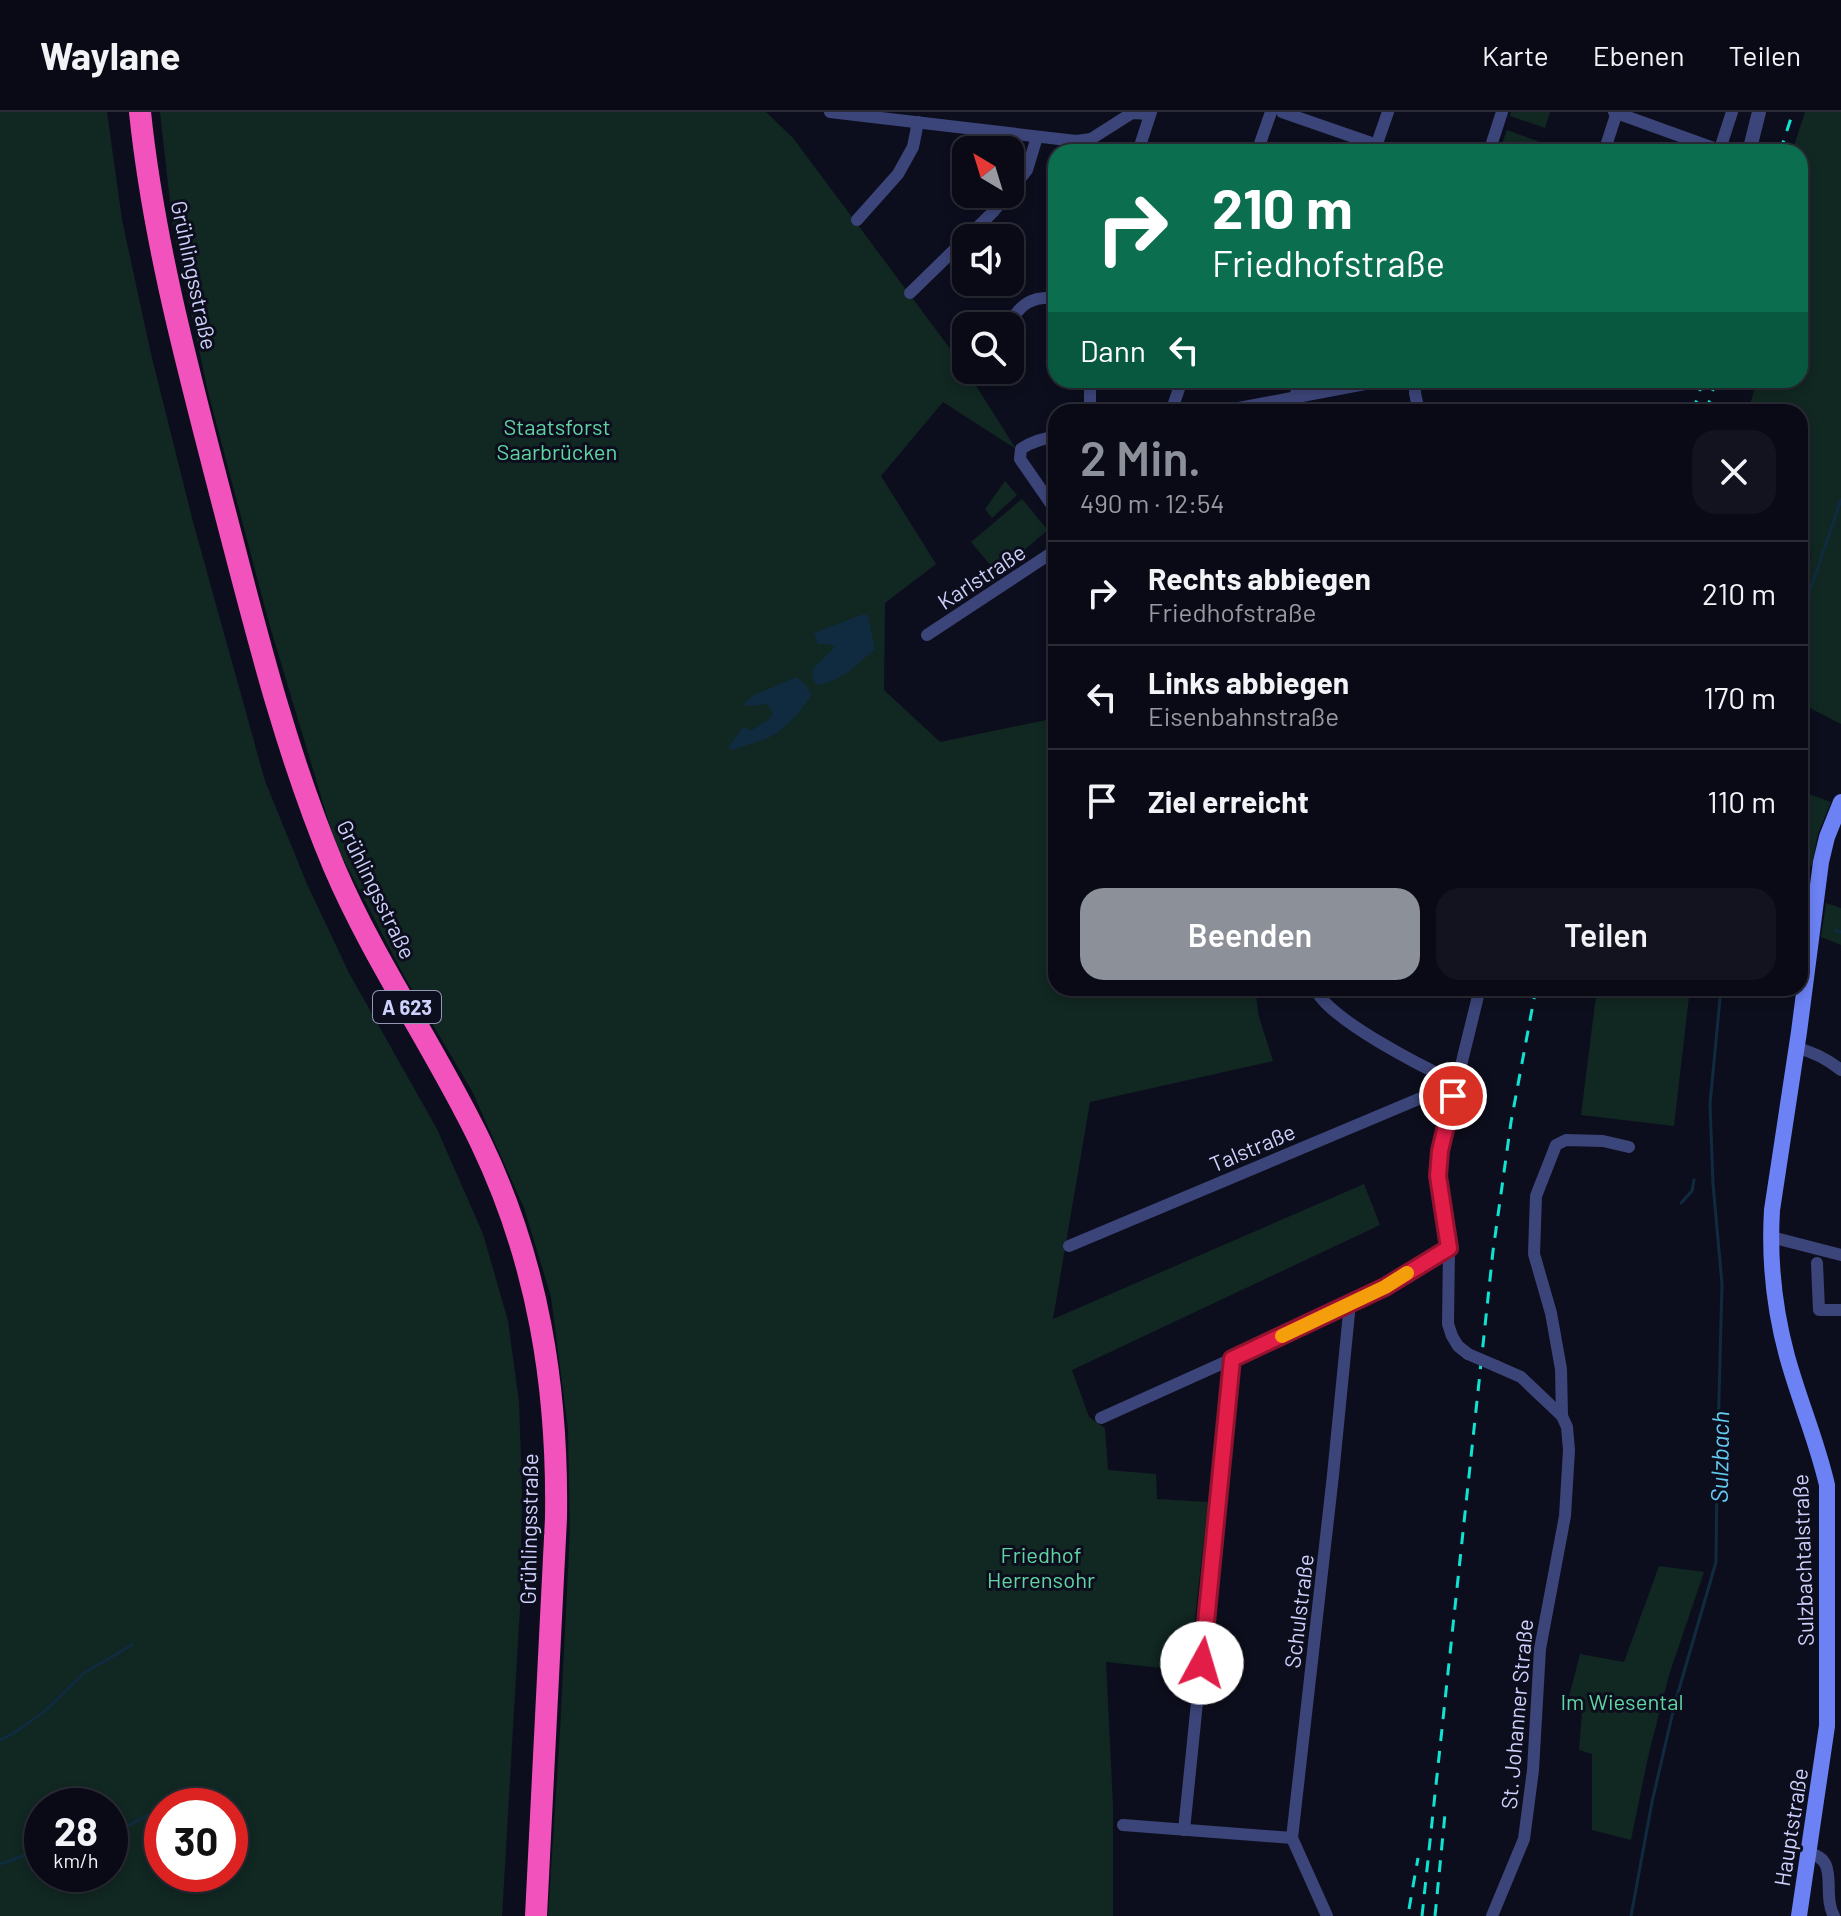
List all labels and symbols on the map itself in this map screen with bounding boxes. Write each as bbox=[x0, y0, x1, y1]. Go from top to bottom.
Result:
north arrow bbox=[952, 136, 1024, 208]
street label: Grühlingsstraße bbox=[167, 198, 223, 352]
park label: Staatsforst Saarbrücken bbox=[497, 413, 617, 464]
street label: Karlstraße bbox=[932, 538, 1030, 614]
street label: Grühlingsstraße bbox=[332, 815, 422, 963]
road number: A 623 bbox=[373, 991, 441, 1023]
pin bbox=[1419, 1062, 1487, 1130]
street label: Talstraße bbox=[1205, 1117, 1299, 1177]
water label: Sulzbach bbox=[1704, 1411, 1734, 1503]
street label: Grühlingsstraße bbox=[514, 1453, 542, 1605]
street label: Sulzbachtalstraße bbox=[1786, 1474, 1818, 1646]
park label: Friedhof Herrensohr bbox=[987, 1541, 1095, 1592]
street label: Schulstraße bbox=[1278, 1552, 1318, 1670]
street label: St. Johanner Straße bbox=[1495, 1618, 1537, 1810]
position arrow bbox=[1160, 1621, 1244, 1705]
park label: Im Wiesental bbox=[1560, 1688, 1684, 1714]
street label: Hauptstraße bbox=[1768, 1766, 1812, 1888]
speed limit sign: 30 bbox=[144, 1788, 248, 1892]

